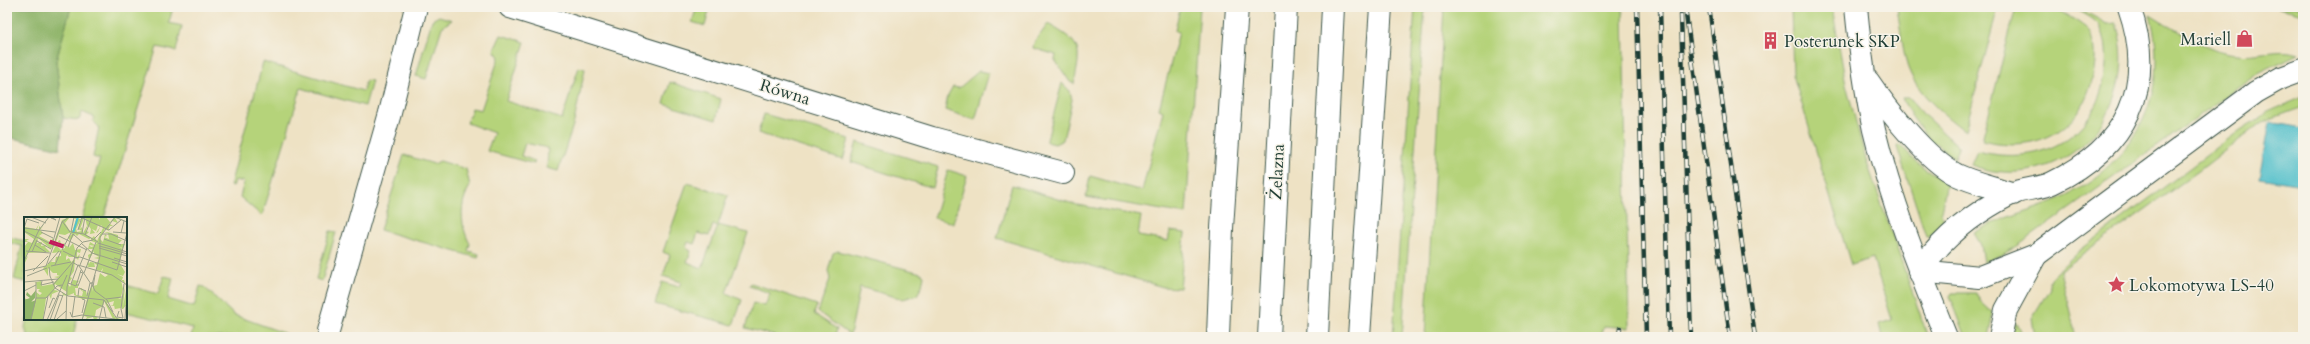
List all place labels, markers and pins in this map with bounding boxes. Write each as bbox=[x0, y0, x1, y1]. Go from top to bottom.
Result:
place label: Mariell bbox=[2180, 28, 2232, 51]
shop icon: Mariell bbox=[2234, 29, 2254, 49]
place label: Posterunek SKP bbox=[1784, 30, 1900, 53]
building icon: Posterunek SKP bbox=[1761, 31, 1781, 51]
place label: Lokomotywa LS-40 bbox=[2129, 274, 2274, 297]
place icon: Lokomotywa LS-40 bbox=[2106, 275, 2126, 295]

